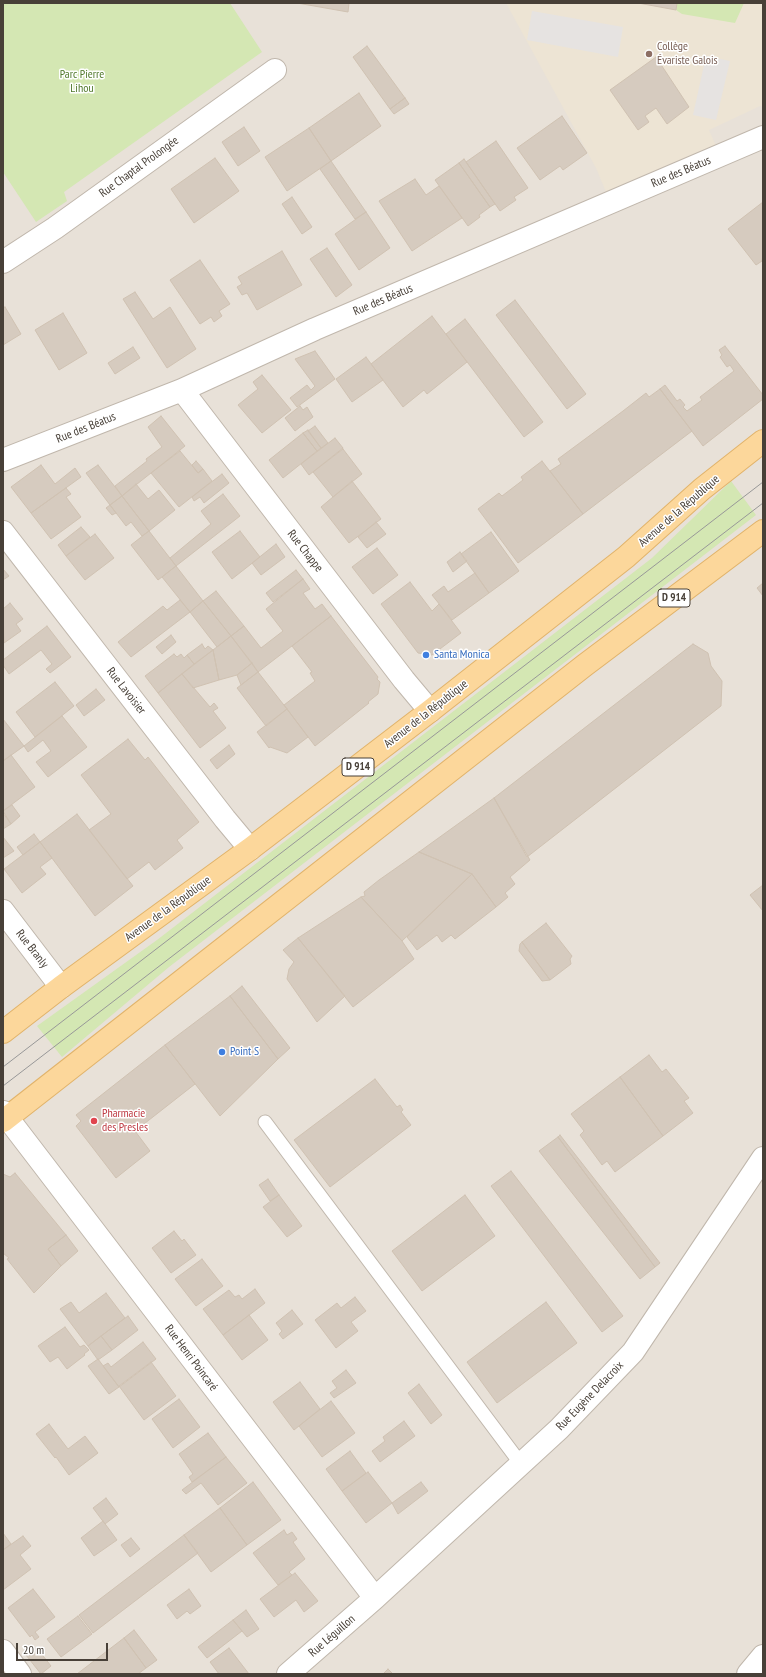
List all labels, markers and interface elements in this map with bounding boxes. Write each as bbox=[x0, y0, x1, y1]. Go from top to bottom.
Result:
place label: Collège Évariste Galois bbox=[657, 40, 718, 68]
marker: Collège Évariste Galois bbox=[644, 49, 654, 59]
park label: Parc Pierre Lihou bbox=[60, 68, 104, 96]
street label: Rue Chaptal Prolongée bbox=[97, 133, 181, 201]
street label: Rue des Béatus bbox=[649, 153, 713, 191]
street label: Rue des Béatus bbox=[351, 281, 415, 319]
street label: Rue des Béatus bbox=[54, 409, 118, 447]
street label: Avenue de la République bbox=[636, 472, 722, 550]
street label: Rue Chappe bbox=[284, 527, 326, 575]
road number: D 914 bbox=[658, 589, 690, 607]
place label: Santa Monica bbox=[434, 648, 490, 662]
marker: Santa Monica bbox=[421, 650, 431, 660]
street label: Rue Lavoisier bbox=[103, 665, 149, 717]
street label: Avenue de la République bbox=[381, 677, 471, 751]
road number: D 914 bbox=[342, 758, 374, 776]
street label: Avenue de la République bbox=[122, 873, 214, 945]
street label: Rue Branly bbox=[13, 927, 51, 971]
place label: Point S bbox=[230, 1045, 259, 1059]
marker: Point S bbox=[217, 1047, 227, 1057]
place label: Pharmacie des Presles bbox=[102, 1107, 148, 1135]
marker: Pharmacie des Presles bbox=[89, 1116, 99, 1126]
street label: Rue Henri Poincaré bbox=[161, 1322, 221, 1394]
street label: Rue Eugène Delacroix bbox=[553, 1358, 627, 1434]
street label: Rue Léguillon bbox=[306, 1612, 358, 1660]
scale bar bbox=[18, 1635, 110, 1661]
text: 20 m bbox=[23, 1642, 44, 1657]

